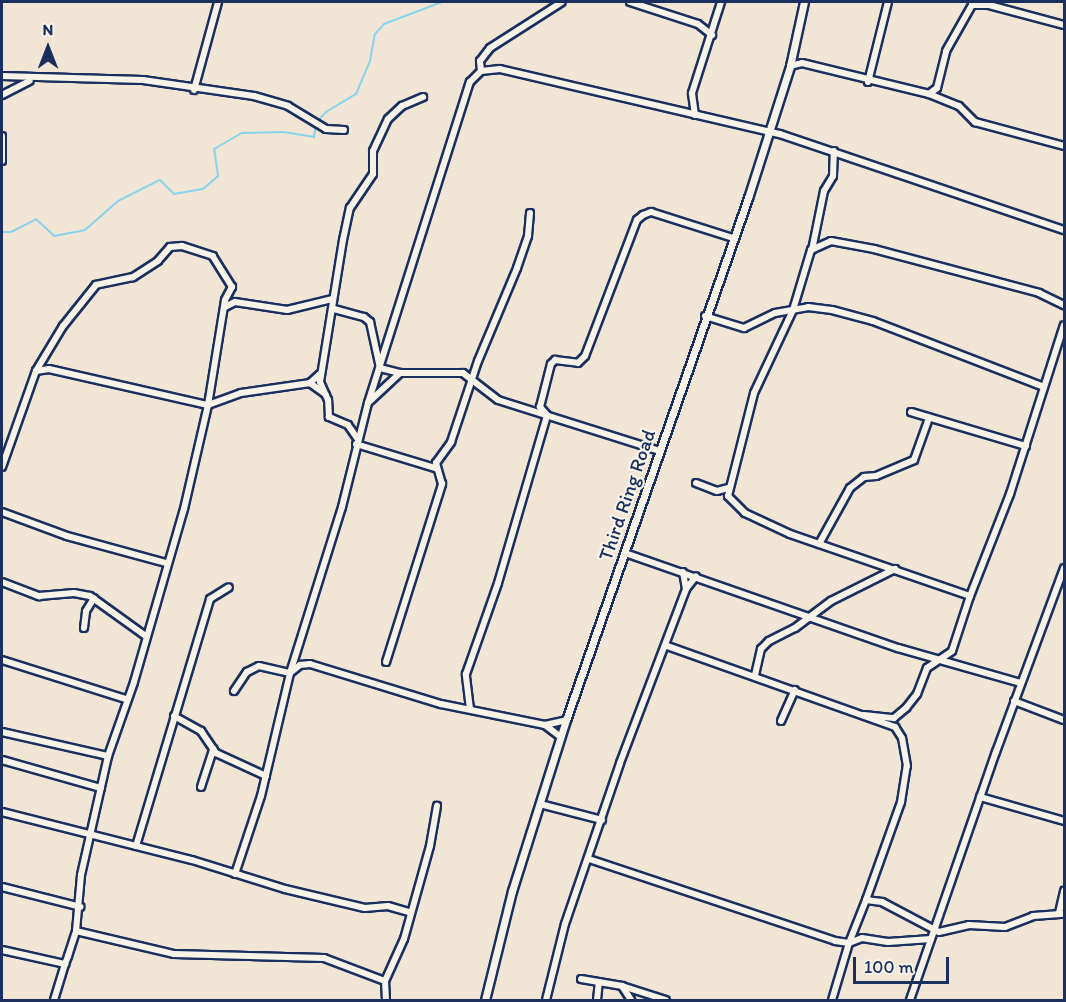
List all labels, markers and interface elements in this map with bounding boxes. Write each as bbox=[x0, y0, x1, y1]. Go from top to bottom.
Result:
north arrow bbox=[18, 18, 78, 78]
text: N bbox=[43, 20, 53, 39]
street label: Third Ring Road bbox=[593, 427, 661, 563]
scale bar bbox=[856, 945, 952, 983]
text: 100 m bbox=[864, 956, 914, 978]

